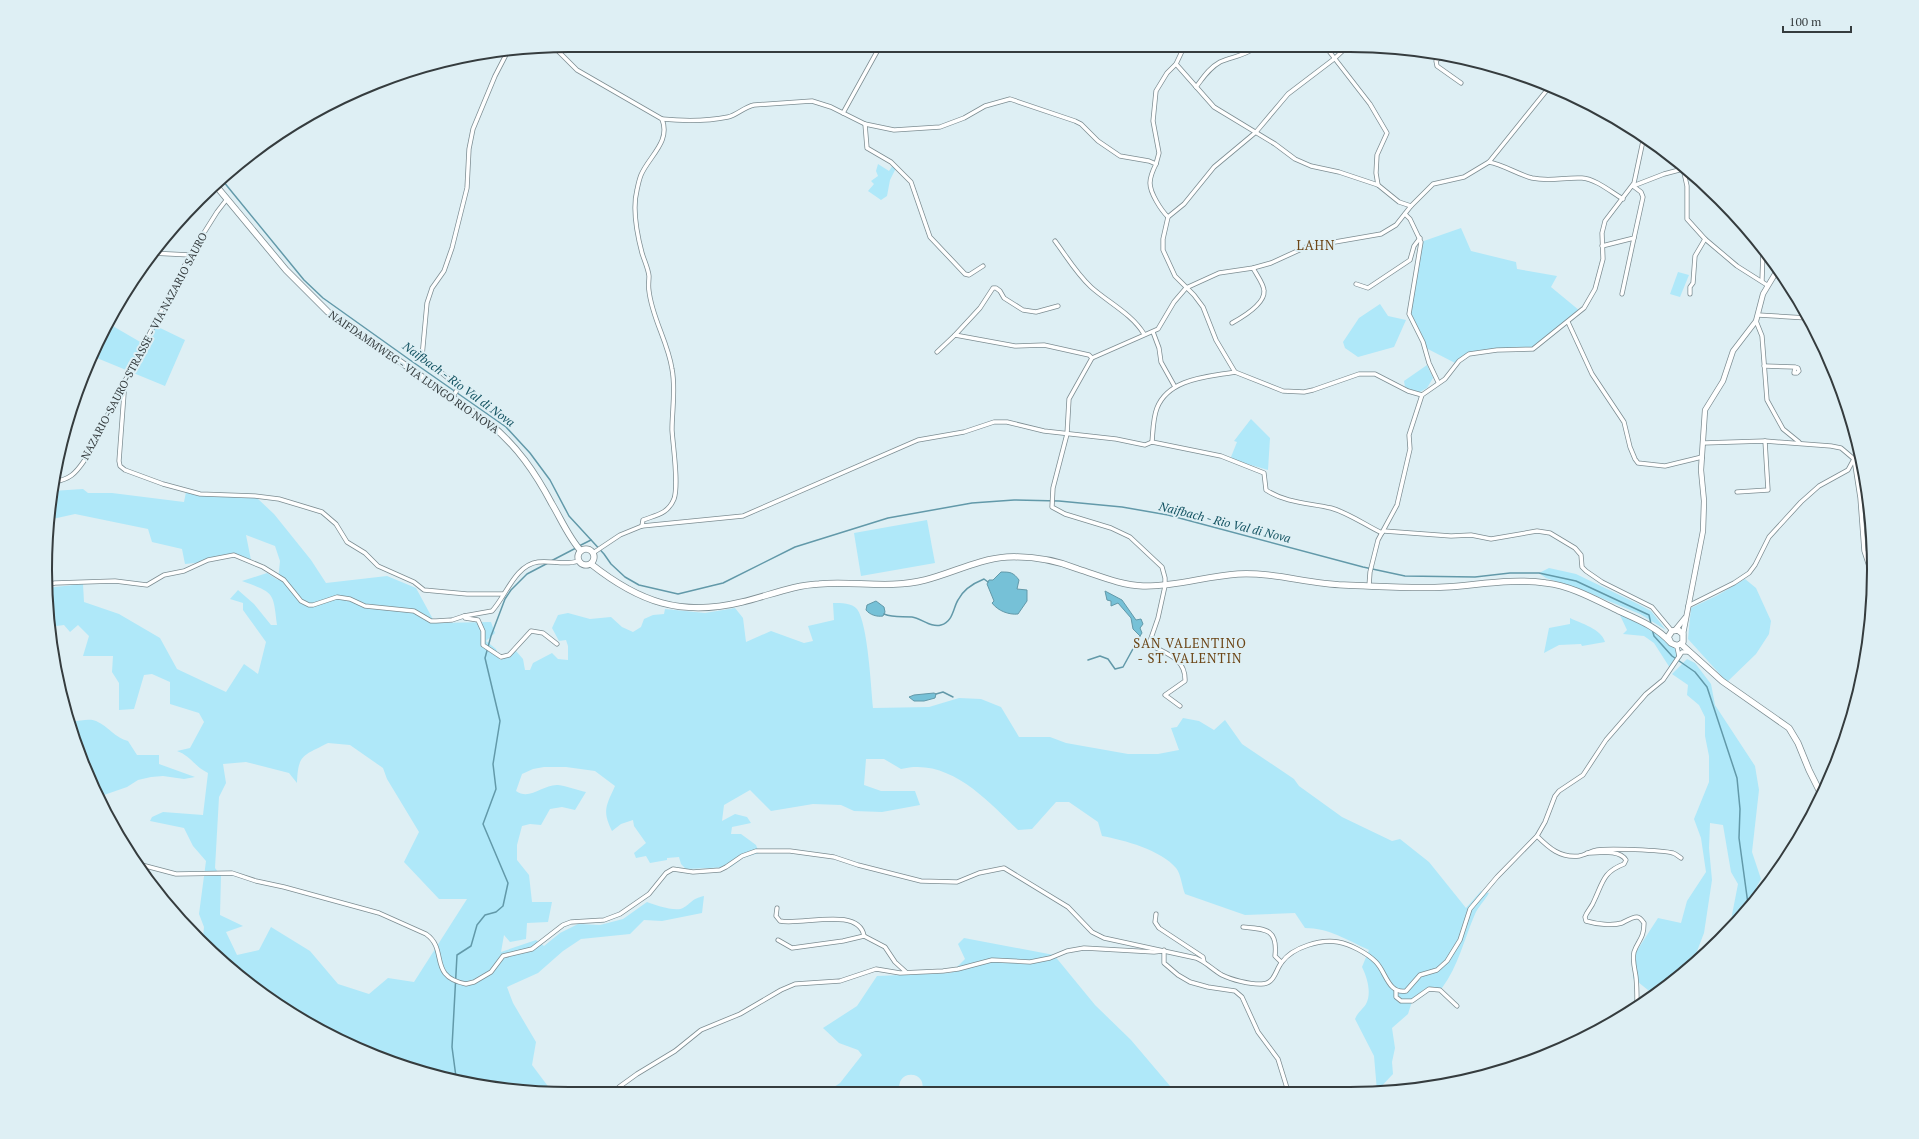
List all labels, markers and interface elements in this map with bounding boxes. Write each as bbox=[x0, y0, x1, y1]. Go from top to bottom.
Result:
scale bar bbox=[1783, 8, 1851, 34]
text: 100 m bbox=[1789, 14, 1822, 29]
street label: NAZARIO-SAURO-STRASSE - VIA NAZARIO SAURO bbox=[78, 230, 210, 462]
district label: LAHN bbox=[1297, 236, 1336, 254]
street label: NAIFDAMMWEG - VIA LUNGO RIO NOVA bbox=[326, 308, 502, 437]
water label: Naifbach - Rio Val di Nova bbox=[399, 338, 518, 430]
water label: Naifbach - Rio Val di Nova bbox=[1157, 498, 1292, 546]
district label: SAN VALENTINO - ST. VALENTIN bbox=[1133, 634, 1247, 667]

